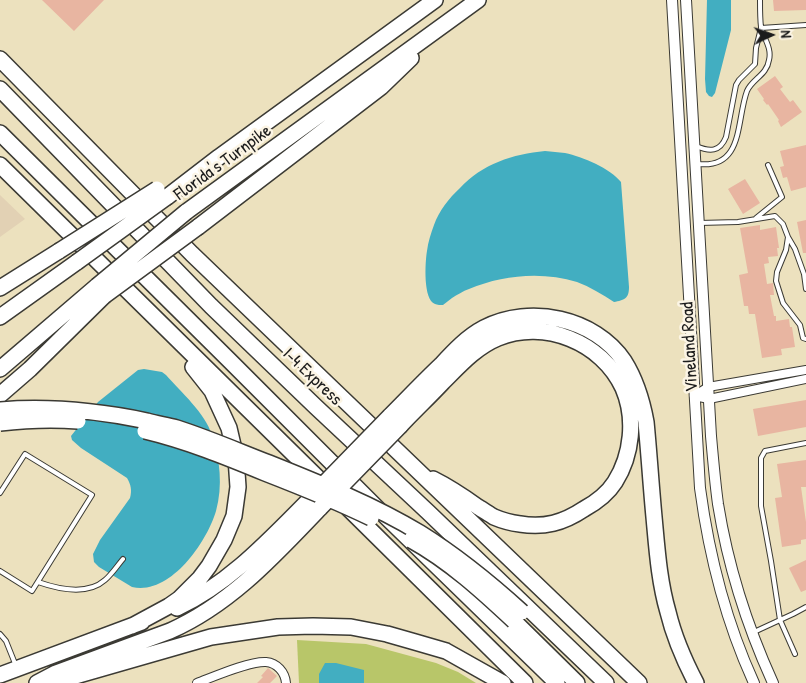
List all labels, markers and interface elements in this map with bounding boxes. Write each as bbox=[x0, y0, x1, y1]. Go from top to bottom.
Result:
north arrow bbox=[746, 10, 796, 60]
text: N bbox=[777, 30, 796, 38]
street label: Florida's Turnpike bbox=[170, 120, 276, 206]
street label: Vineland Road bbox=[677, 301, 703, 393]
street label: I-4 Express bbox=[278, 344, 346, 410]

